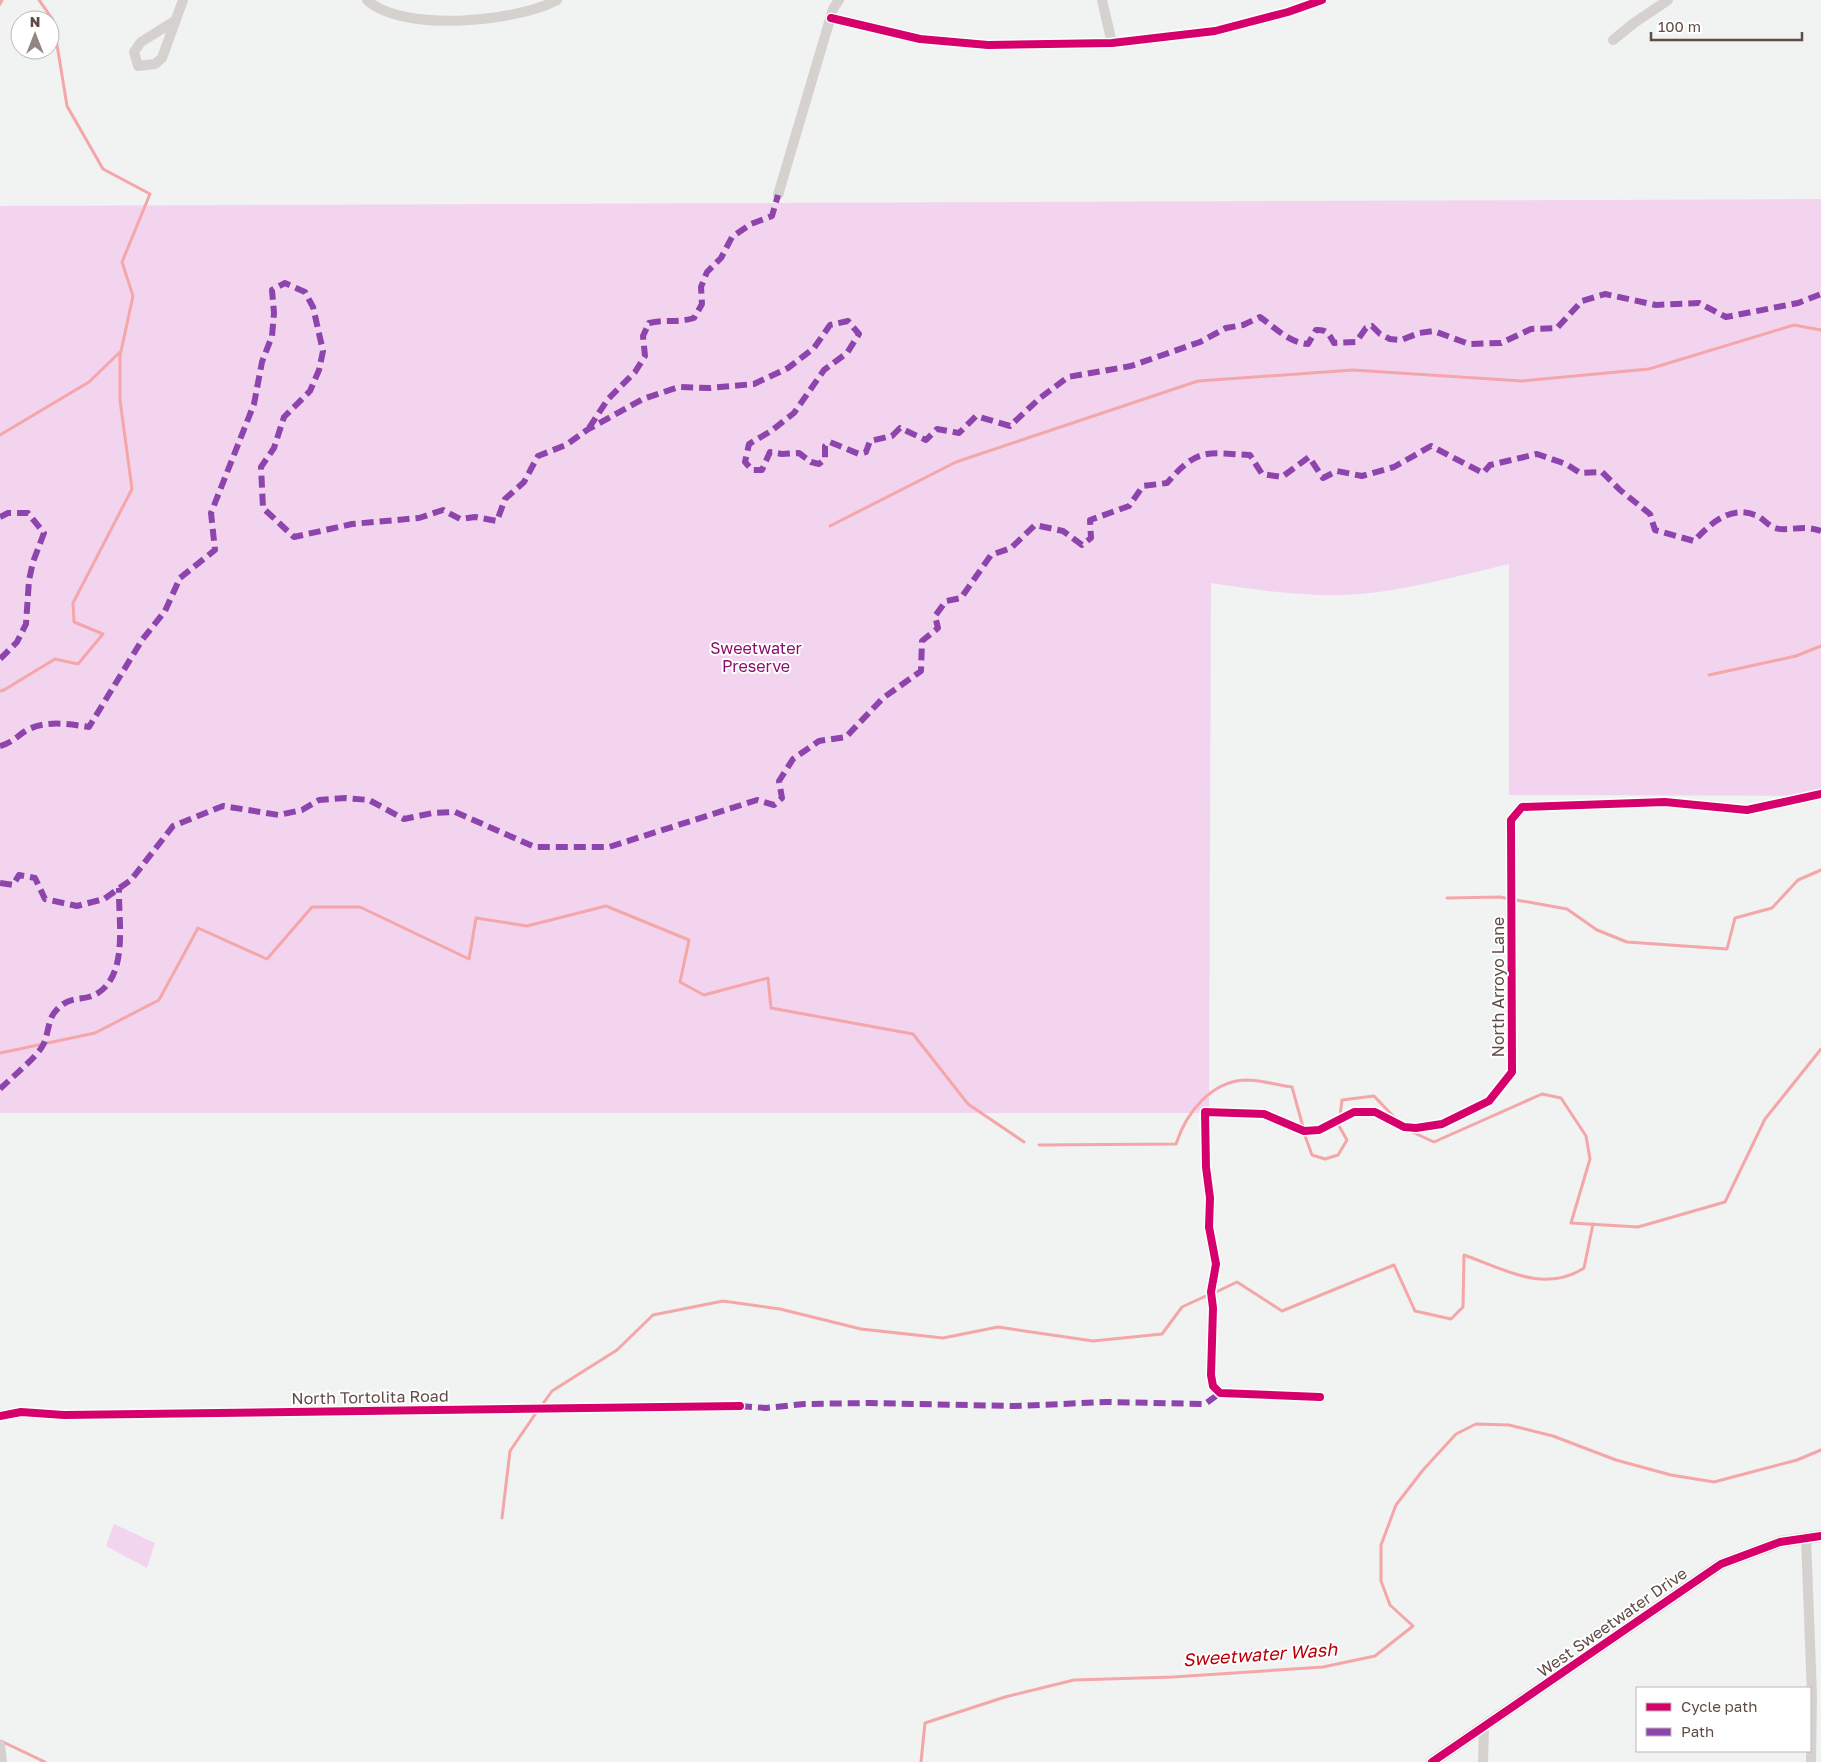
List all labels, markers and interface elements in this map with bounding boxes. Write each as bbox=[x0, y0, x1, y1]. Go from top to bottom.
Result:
north arrow bbox=[10, 10, 60, 60]
scale bar bbox=[1651, 10, 1802, 42]
text: N bbox=[30, 13, 40, 30]
text: 100 m bbox=[1658, 17, 1701, 35]
park label: Sweetwater Preserve bbox=[710, 638, 802, 676]
street label: North Arroyo Lane bbox=[1488, 917, 1508, 1057]
street label: North Tortolita Road bbox=[291, 1386, 449, 1408]
street label: West Sweetwater Drive bbox=[1533, 1563, 1691, 1681]
water label: Sweetwater Wash bbox=[1182, 1638, 1339, 1670]
legend bbox=[1636, 1687, 1811, 1752]
text: Cycle path bbox=[1681, 1697, 1757, 1715]
text: Path bbox=[1681, 1722, 1714, 1740]

